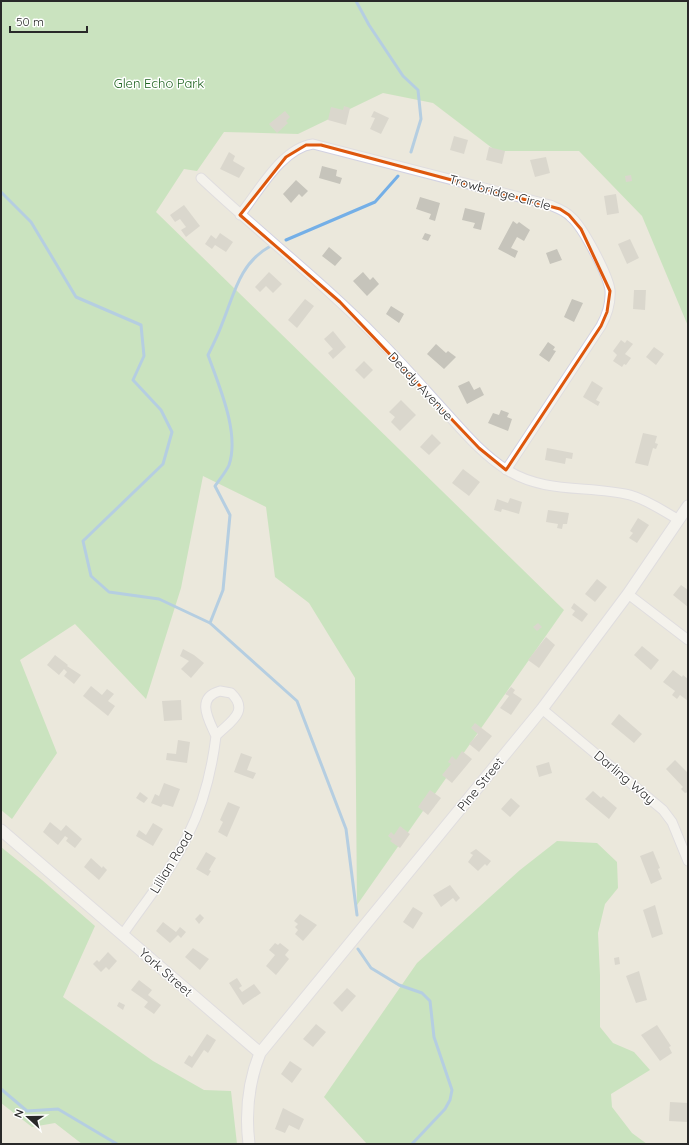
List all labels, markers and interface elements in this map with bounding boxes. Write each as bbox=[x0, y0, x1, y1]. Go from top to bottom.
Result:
scale bar bbox=[10, 8, 87, 34]
text: 50 m bbox=[16, 14, 44, 29]
park label: Glen Echo Park bbox=[114, 75, 204, 91]
street label: Trowbridge Circle bbox=[447, 171, 553, 213]
street label: Deady Avenue bbox=[385, 348, 457, 424]
street label: Darling Way bbox=[591, 747, 659, 807]
street label: Pine Street bbox=[453, 754, 507, 814]
street label: Lillian Road bbox=[146, 828, 196, 896]
street label: York Street bbox=[136, 944, 196, 1000]
north arrow bbox=[8, 1097, 48, 1137]
text: N bbox=[11, 1107, 27, 1120]

